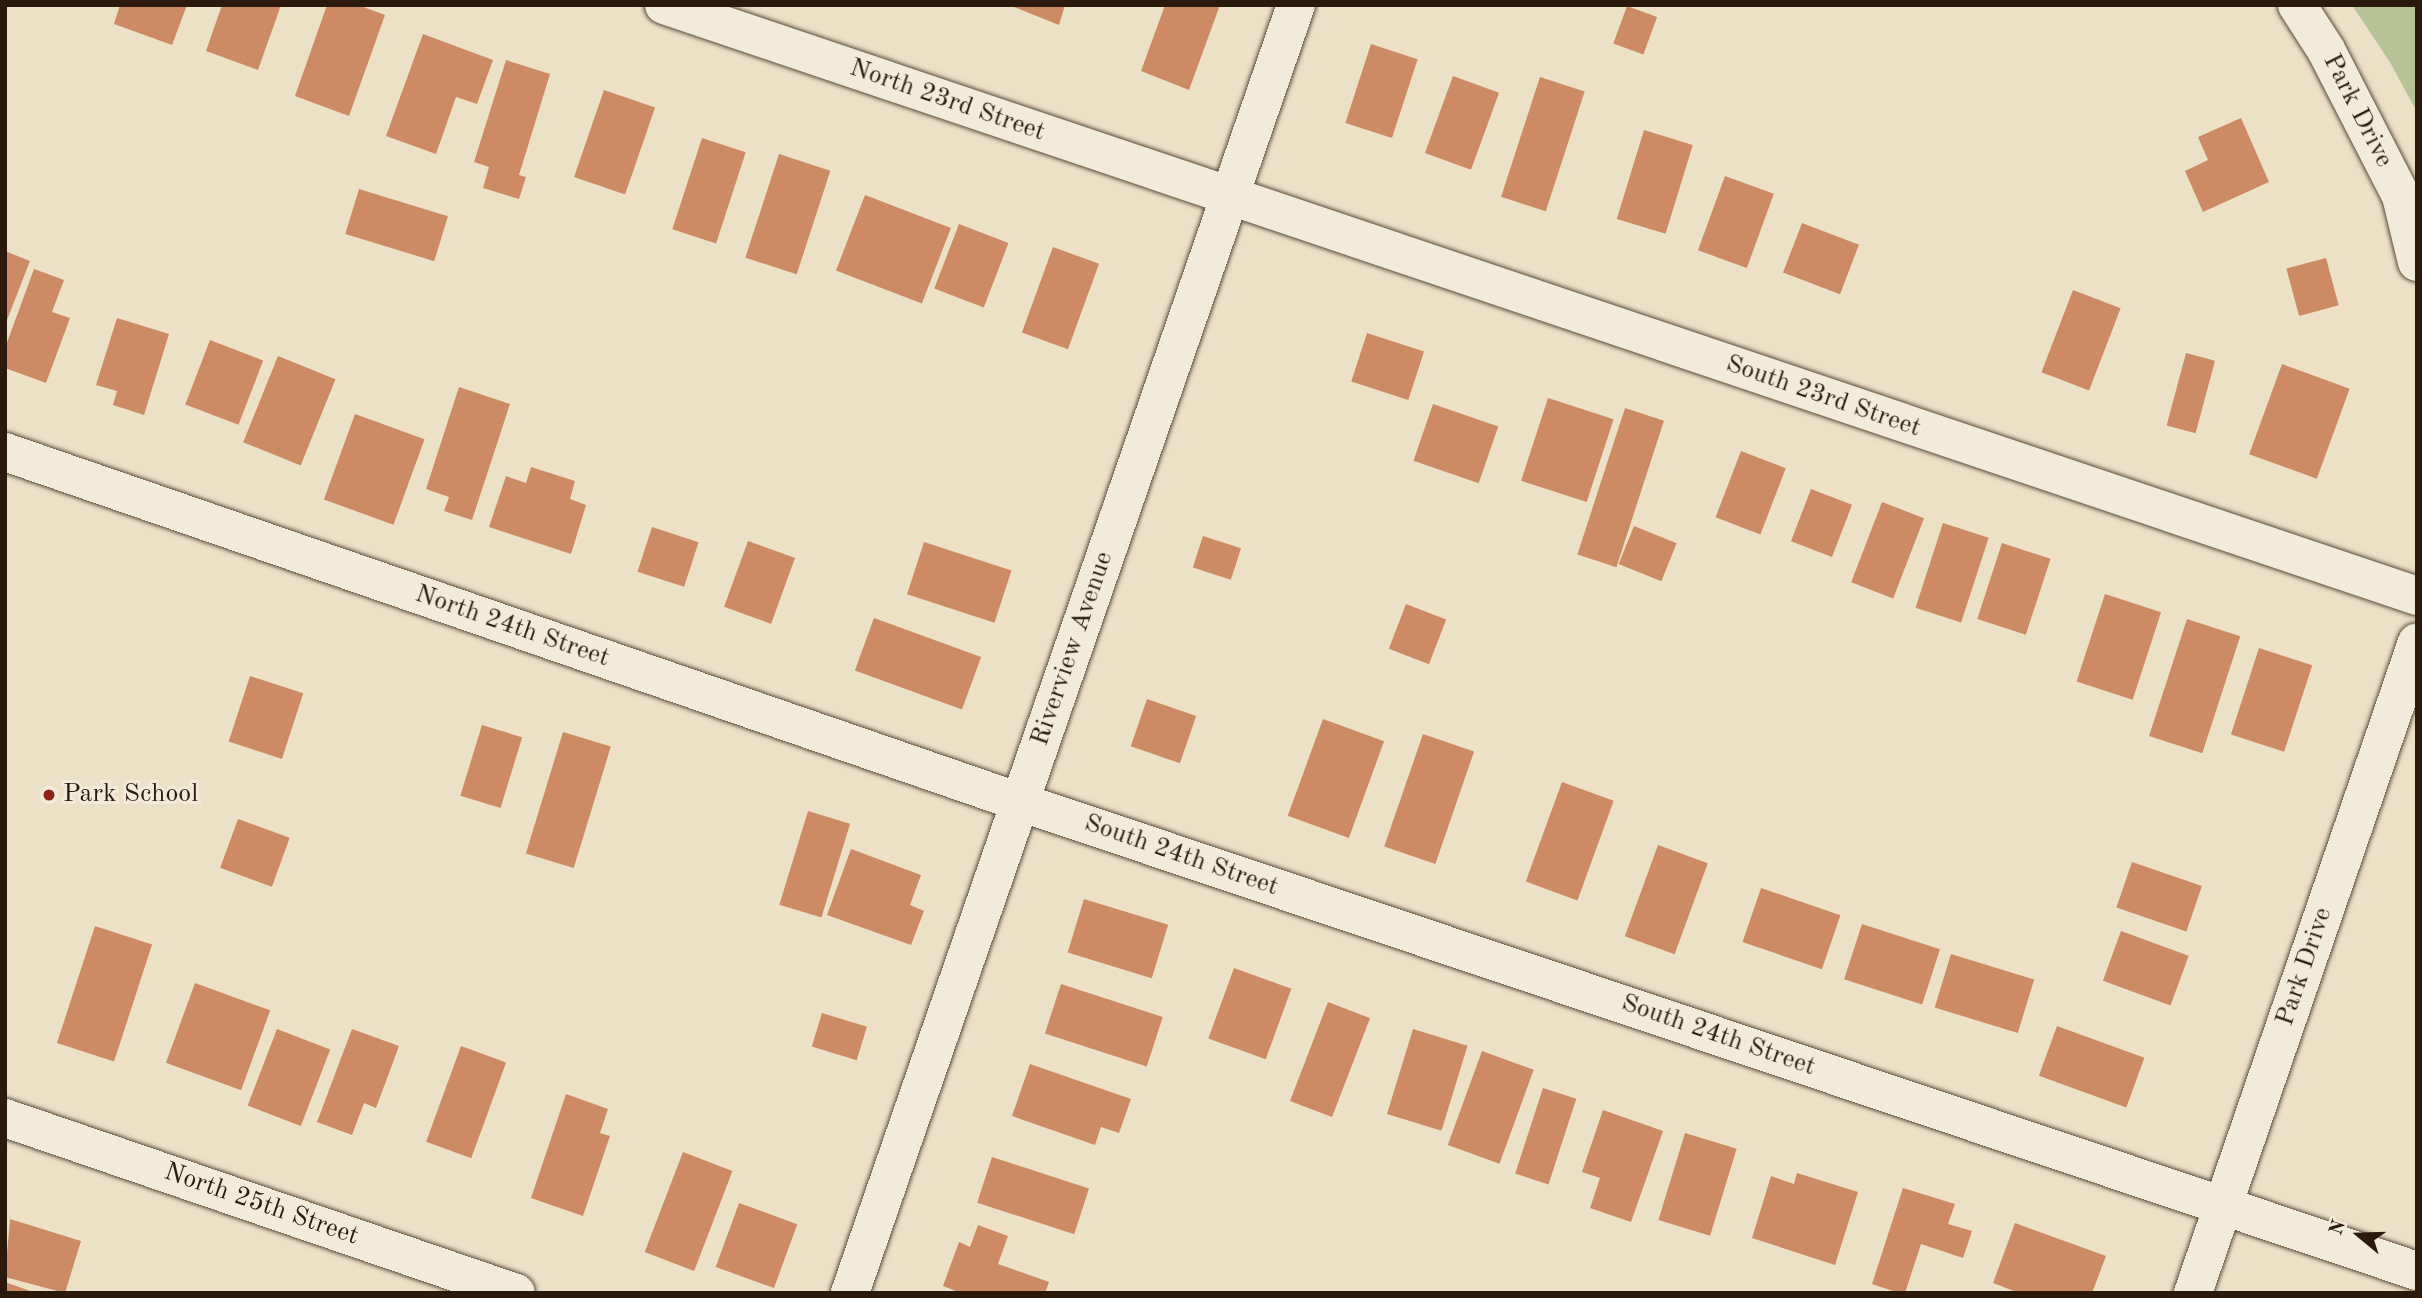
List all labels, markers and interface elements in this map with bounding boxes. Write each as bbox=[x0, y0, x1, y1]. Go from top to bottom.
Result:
street label: Park Drive bbox=[2315, 49, 2399, 173]
street label: North 23rd Street bbox=[845, 53, 1049, 149]
street label: South 23rd Street bbox=[1721, 349, 1925, 445]
street label: Riverview Avenue bbox=[1025, 548, 1121, 750]
street label: North 24th Street bbox=[411, 579, 613, 675]
place label: Park School bbox=[63, 779, 198, 811]
marker: Park School bbox=[41, 787, 57, 803]
street label: South 24th Street bbox=[1080, 808, 1282, 904]
street label: Park Drive bbox=[2270, 904, 2340, 1030]
street label: South 24th Street bbox=[1617, 988, 1819, 1084]
street label: North 25th Street bbox=[160, 1157, 362, 1253]
north arrow bbox=[2324, 1200, 2394, 1270]
text: N bbox=[2327, 1218, 2350, 1238]

